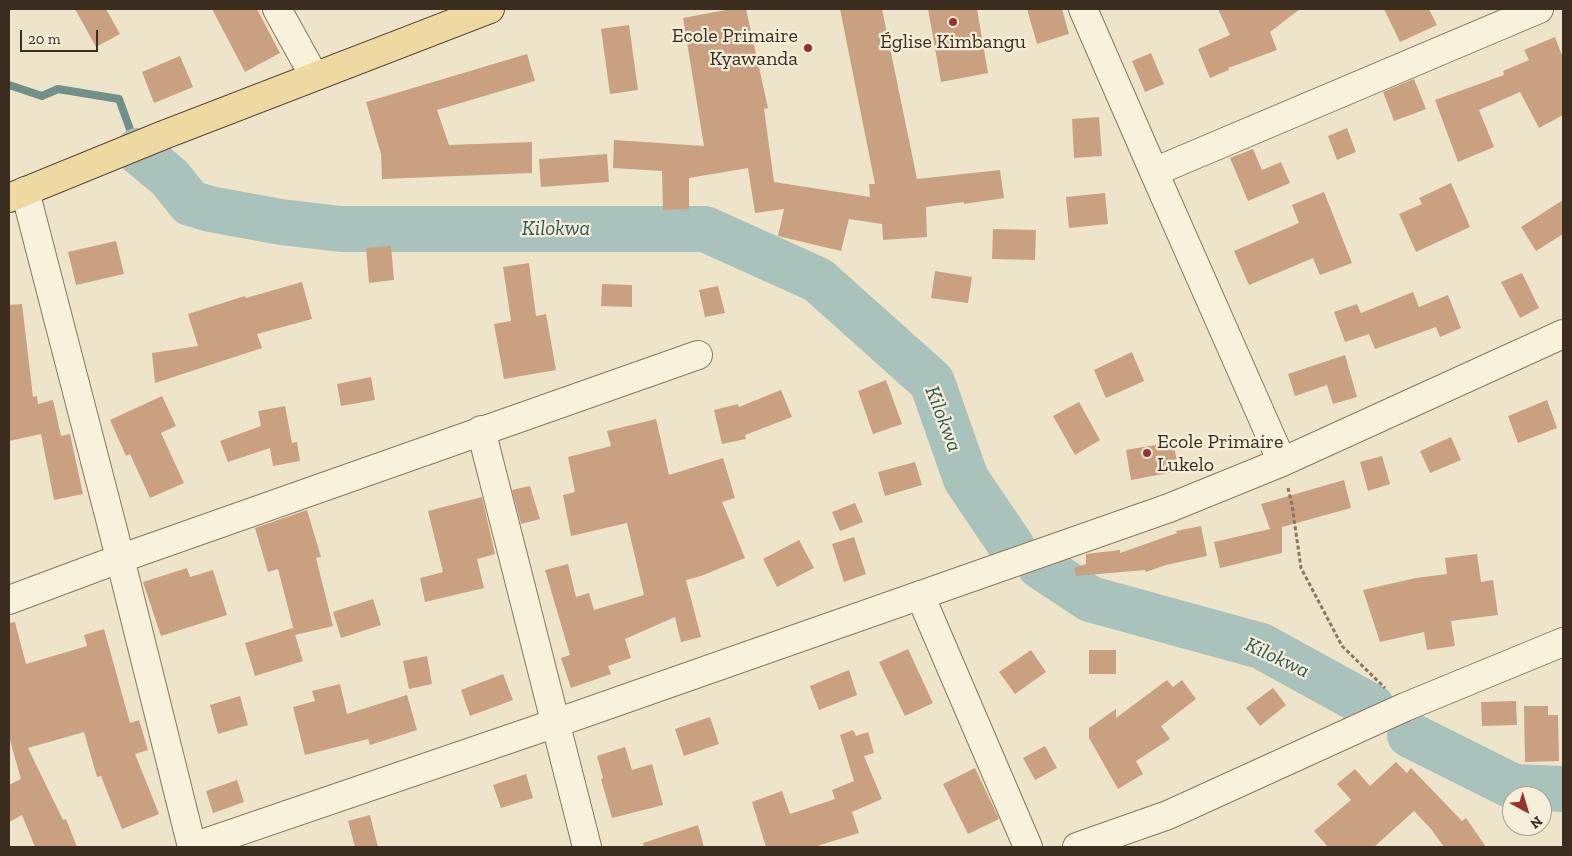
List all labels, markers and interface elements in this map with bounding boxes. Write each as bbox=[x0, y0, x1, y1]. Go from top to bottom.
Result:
marker: Église Kimbangu bbox=[947, 16, 959, 28]
scale bar bbox=[22, 20, 100, 52]
place label: Ecole Primaire Kyawanda bbox=[672, 24, 798, 71]
text: 20 m bbox=[28, 30, 61, 48]
place label: Église Kimbangu bbox=[880, 30, 1026, 54]
marker: Ecole Primaire Kyawanda bbox=[802, 42, 814, 54]
water label: Kilokwa bbox=[522, 216, 590, 242]
water label: Kilokwa bbox=[919, 383, 967, 455]
place label: Ecole Primaire Lukelo bbox=[1157, 430, 1283, 477]
marker: Ecole Primaire Lukelo bbox=[1141, 447, 1153, 459]
water label: Kilokwa bbox=[1241, 632, 1313, 684]
north arrow bbox=[1502, 786, 1552, 836]
text: N bbox=[1527, 812, 1546, 832]

